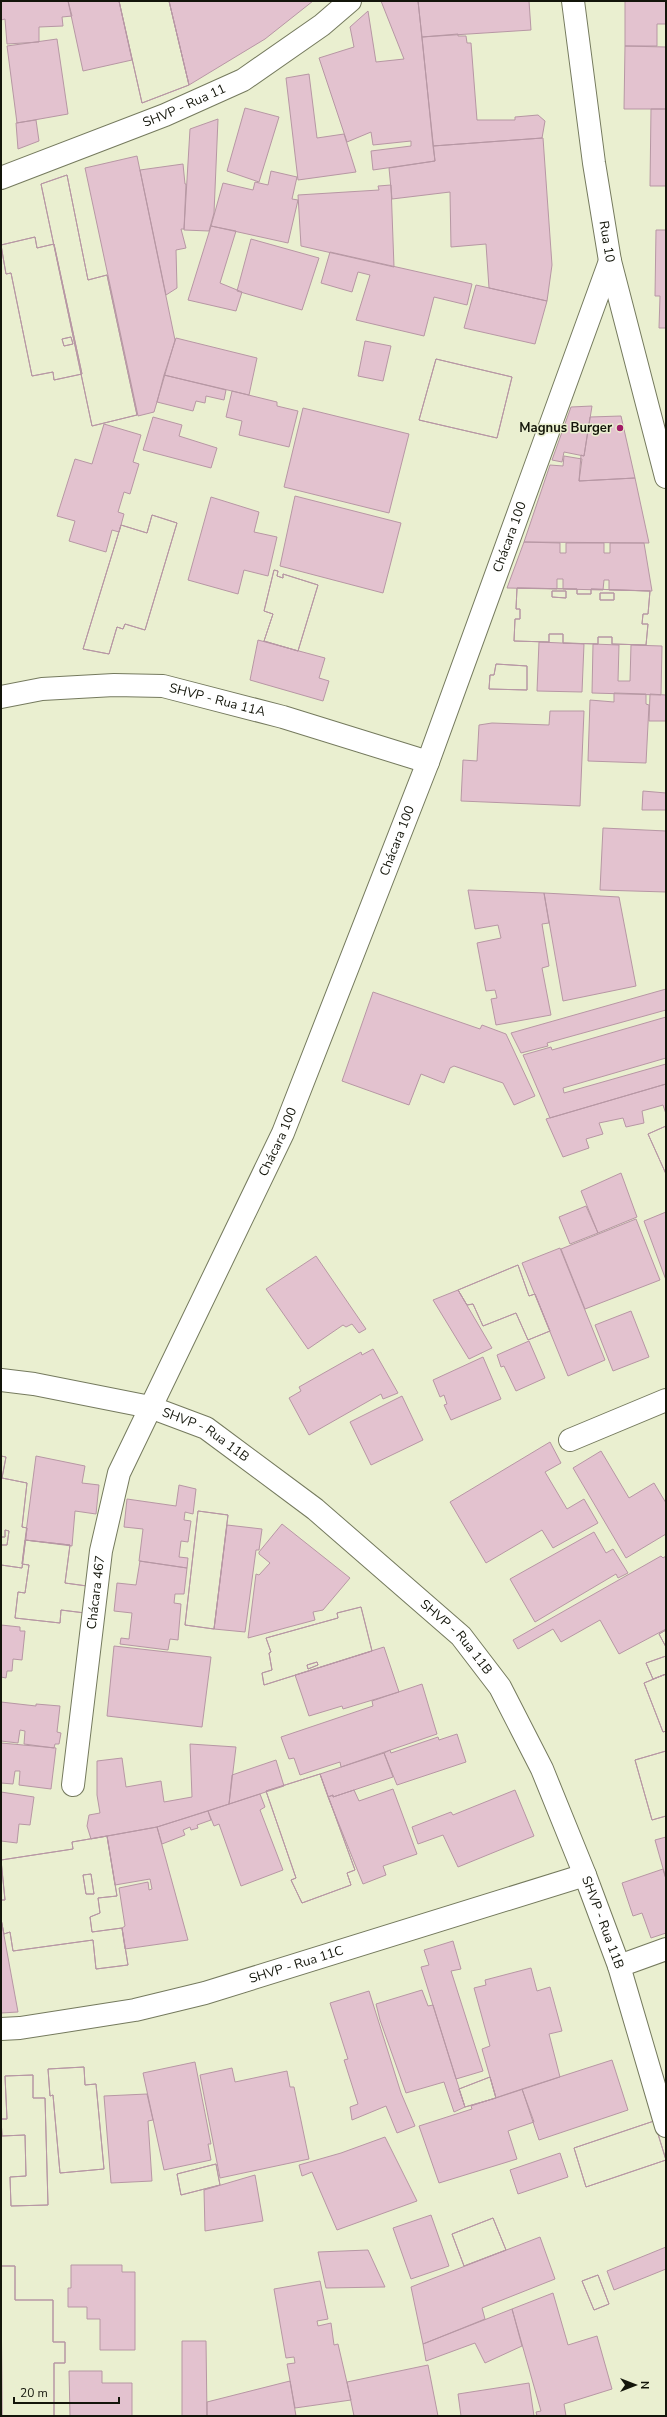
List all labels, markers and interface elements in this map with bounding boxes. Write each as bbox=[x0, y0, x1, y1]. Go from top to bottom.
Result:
street label: SHVP - Rua 11 bbox=[140, 80, 229, 132]
street label: Rua 10 bbox=[595, 219, 619, 264]
place label: Magnus Burger bbox=[519, 419, 613, 437]
marker: Magnus Burger bbox=[615, 423, 625, 433]
street label: Chácara 100 bbox=[489, 499, 531, 575]
street label: SHVP - Rua 11A bbox=[167, 679, 268, 721]
street label: Chácara 100 bbox=[375, 803, 419, 879]
street label: Chácara 100 bbox=[254, 1105, 301, 1179]
street label: SHVP - Rua 11B bbox=[159, 1403, 253, 1466]
street label: Chácara 467 bbox=[83, 1554, 109, 1630]
street label: SHVP - Rua 11B bbox=[416, 1595, 496, 1678]
street label: SHVP - Rua 11B bbox=[577, 1873, 628, 1971]
street label: SHVP - Rua 11C bbox=[247, 1941, 346, 1988]
north arrow bbox=[615, 2365, 655, 2405]
scale bar bbox=[14, 2379, 119, 2405]
text: N bbox=[637, 2381, 652, 2389]
text: 20 m bbox=[20, 2385, 48, 2401]

